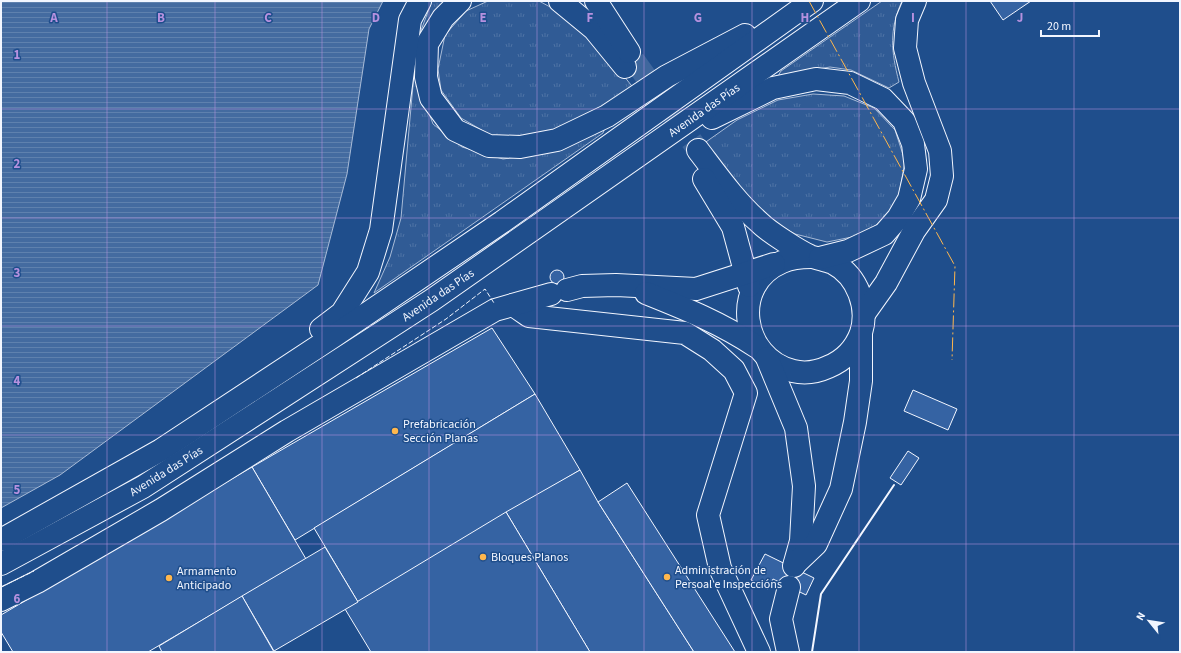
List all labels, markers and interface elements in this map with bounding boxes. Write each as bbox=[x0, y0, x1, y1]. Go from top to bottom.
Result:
text: A bbox=[49, 9, 58, 27]
text: B bbox=[157, 9, 165, 27]
text: C bbox=[264, 9, 272, 27]
text: D bbox=[372, 9, 380, 27]
text: E bbox=[479, 9, 487, 27]
text: F bbox=[587, 9, 594, 27]
text: G bbox=[694, 9, 702, 27]
text: H bbox=[801, 9, 809, 27]
text: I bbox=[911, 9, 915, 27]
text: J bbox=[1017, 9, 1023, 27]
scale bar bbox=[1041, 12, 1099, 38]
text: 20 m bbox=[1047, 18, 1071, 35]
text: 1 bbox=[14, 46, 21, 64]
street label: Avenida das Pías bbox=[665, 79, 743, 141]
text: 2 bbox=[14, 155, 21, 173]
text: 3 bbox=[14, 264, 21, 282]
street label: Avenida das Pías bbox=[399, 265, 478, 326]
text: 4 bbox=[14, 372, 21, 390]
place label: Prefabricación Sección Planas bbox=[403, 416, 478, 447]
marker: Prefabricación Sección Planas bbox=[390, 426, 400, 436]
street label: Avenida das Pías bbox=[126, 442, 206, 501]
text: 5 bbox=[14, 481, 21, 499]
place label: Bloques Planos bbox=[491, 549, 568, 566]
marker: Bloques Planos bbox=[478, 552, 488, 562]
place label: Administración de Persoal e Inspeccións bbox=[675, 562, 782, 593]
place label: Armamento Anticipado bbox=[177, 563, 237, 594]
marker: Administración de Persoal e Inspeccións bbox=[662, 572, 672, 582]
marker: Armamento Anticipado bbox=[164, 573, 174, 583]
text: 6 bbox=[14, 590, 21, 608]
north arrow bbox=[1129, 601, 1169, 641]
text: N bbox=[1132, 609, 1149, 623]

